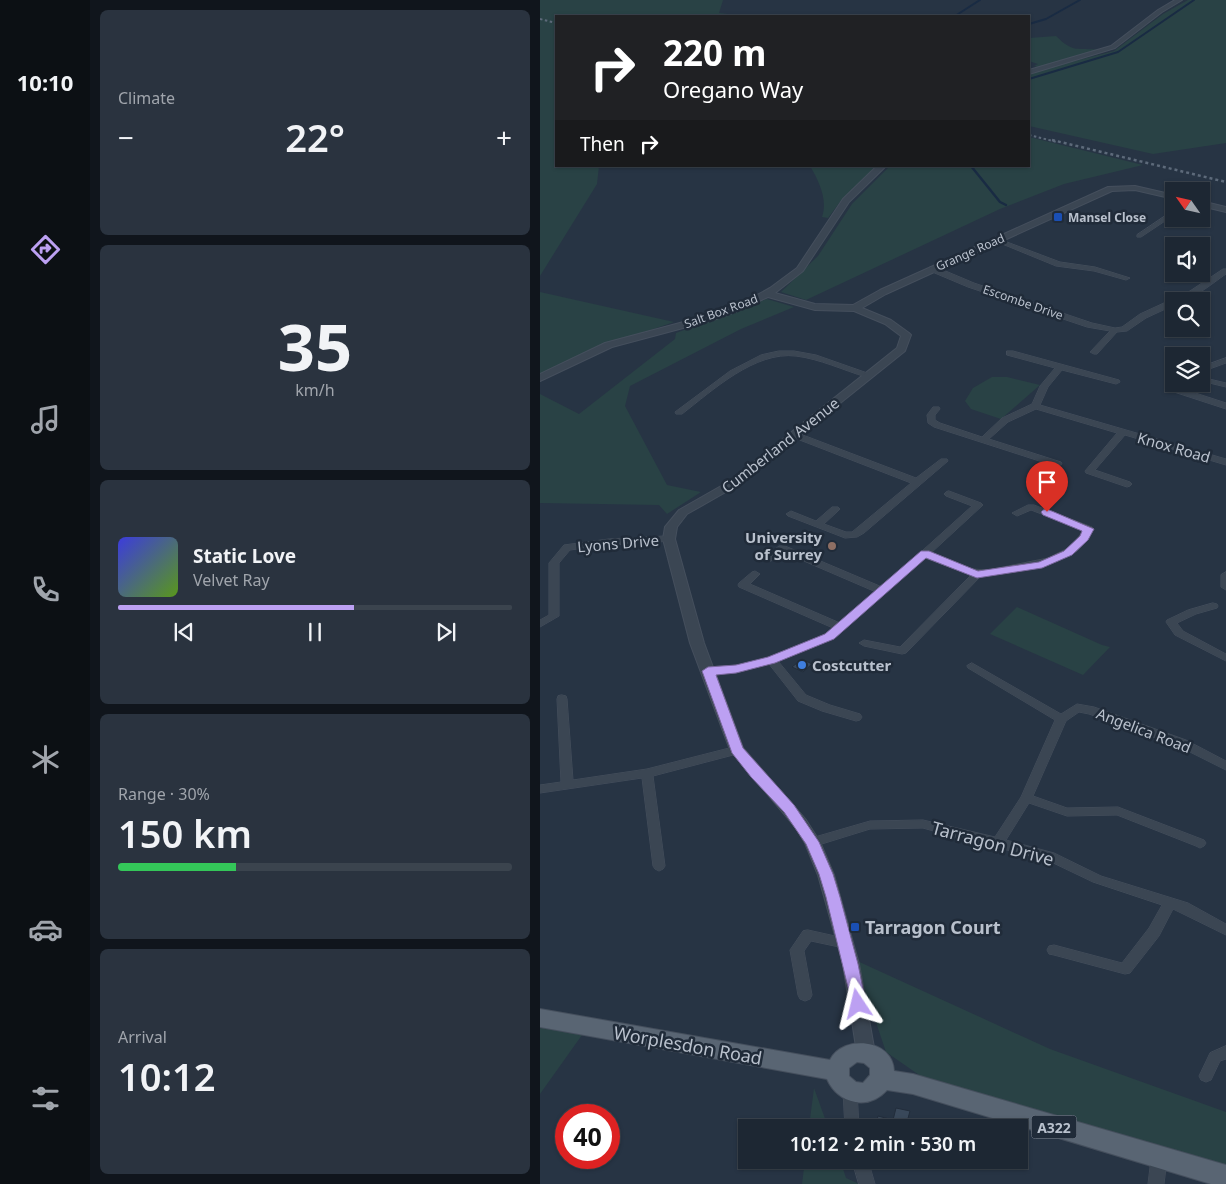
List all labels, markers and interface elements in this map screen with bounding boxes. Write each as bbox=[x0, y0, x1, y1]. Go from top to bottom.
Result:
text: 220 m bbox=[663, 29, 766, 76]
icon: right bbox=[580, 35, 645, 100]
text: 10:10 bbox=[17, 67, 73, 97]
text: Oregano Way bbox=[663, 74, 803, 104]
text: Climate bbox=[118, 87, 175, 109]
text: 22° bbox=[285, 111, 345, 163]
text: − bbox=[118, 118, 134, 156]
text: + bbox=[496, 118, 512, 156]
icon: right bbox=[635, 130, 663, 158]
text: Then bbox=[580, 131, 625, 157]
north arrow bbox=[1165, 182, 1210, 228]
map controls bbox=[1165, 182, 1210, 392]
place label: Mansel Close bbox=[1068, 209, 1146, 226]
marker: Mansel Close bbox=[1052, 211, 1064, 223]
street label: Grange Road bbox=[933, 229, 1007, 275]
icon: directions bbox=[28, 232, 63, 267]
button: sound bbox=[1165, 237, 1210, 282]
street label: Escombe Drive bbox=[981, 280, 1066, 324]
street label: Salt Box Road bbox=[682, 290, 760, 332]
button: search bbox=[1165, 292, 1210, 337]
text: 35 bbox=[278, 302, 352, 390]
button: layers bbox=[1165, 347, 1210, 392]
text: km/h bbox=[295, 379, 335, 401]
street label: Cumberland Avenue bbox=[717, 393, 843, 497]
icon: music bbox=[28, 402, 63, 437]
street label: Knox Road bbox=[1135, 427, 1213, 467]
pin bbox=[1026, 461, 1068, 512]
icon: arrive bbox=[1033, 468, 1061, 496]
place label: University of Surrey bbox=[745, 527, 822, 564]
street label: Lyons Drive bbox=[576, 529, 660, 557]
marker: University of Surrey bbox=[826, 540, 838, 552]
text: Static Love bbox=[193, 543, 296, 569]
text: Velvet Ray bbox=[193, 569, 270, 591]
icon: phone bbox=[28, 572, 63, 607]
icon: previous bbox=[170, 618, 198, 646]
icon: pause bbox=[301, 618, 329, 646]
icon: next bbox=[432, 618, 460, 646]
place label: Costcutter bbox=[812, 655, 892, 675]
marker: Costcutter bbox=[796, 659, 808, 671]
street label: Angelica Road bbox=[1094, 703, 1194, 757]
icon: climate bbox=[28, 742, 63, 777]
text: Range · 30% bbox=[118, 783, 210, 805]
text: 150 km bbox=[118, 807, 252, 859]
street label: Tarragon Drive bbox=[929, 815, 1057, 871]
icon: car bbox=[28, 912, 63, 947]
place label: Tarragon Court bbox=[865, 915, 1001, 939]
marker: Tarragon Court bbox=[849, 921, 861, 933]
position arrow bbox=[831, 977, 883, 1029]
street label: Worplesdon Road bbox=[612, 1020, 764, 1070]
text: Arrival bbox=[118, 1026, 167, 1048]
text: 10:12 bbox=[118, 1050, 215, 1102]
icon: filters bbox=[28, 1081, 63, 1116]
speed limit sign: 40 bbox=[555, 1104, 620, 1169]
road number: A322 bbox=[1032, 1116, 1076, 1138]
text: 10:12 · 2 min · 530 m bbox=[790, 1131, 976, 1157]

